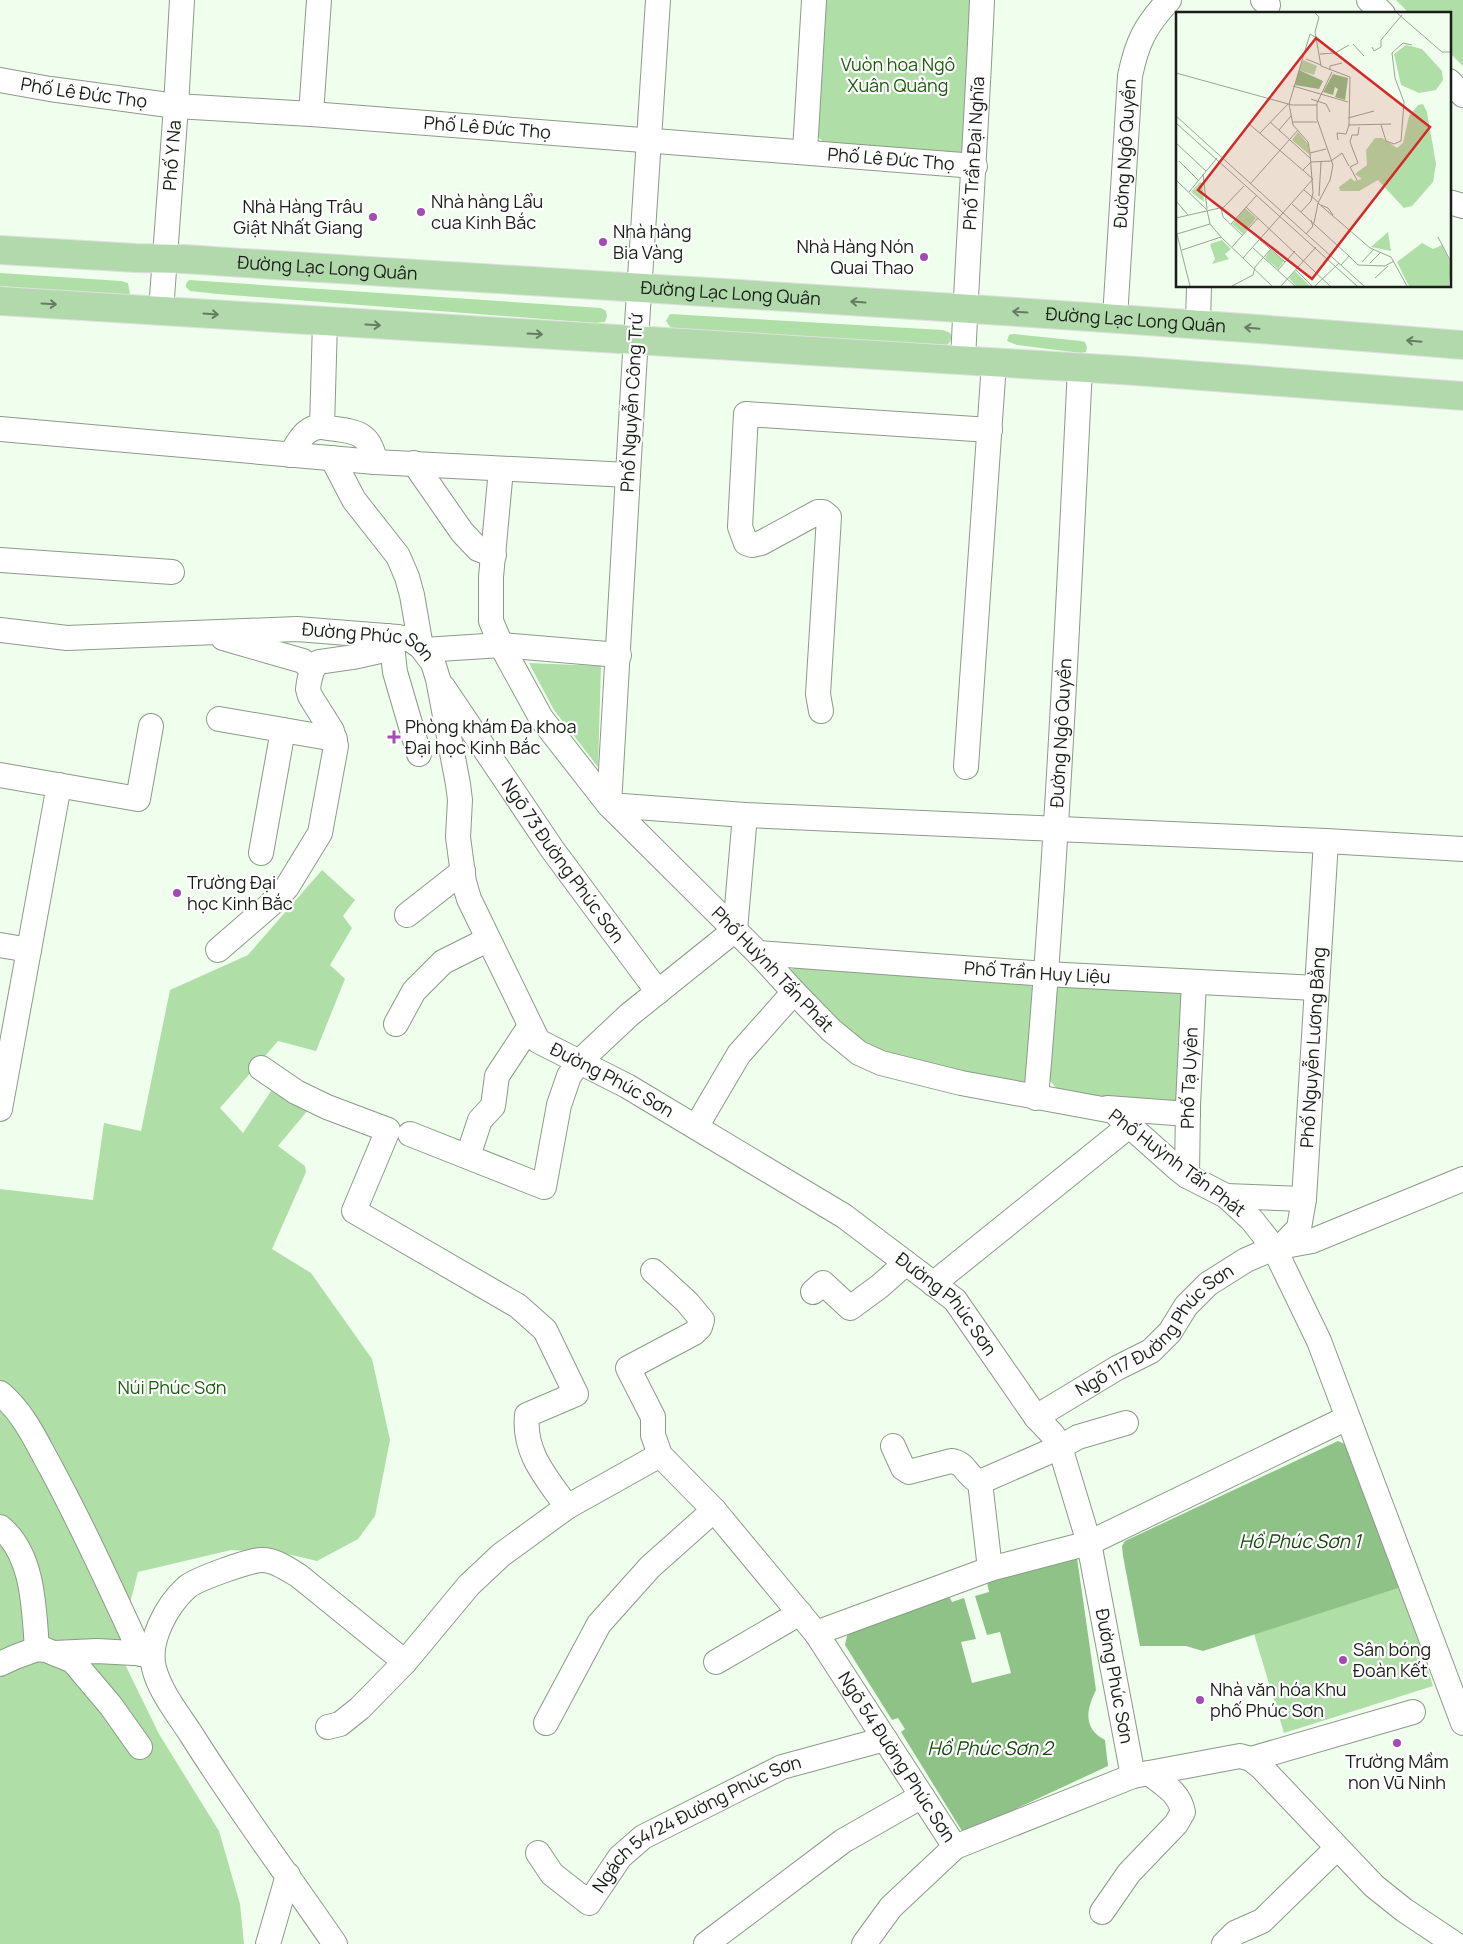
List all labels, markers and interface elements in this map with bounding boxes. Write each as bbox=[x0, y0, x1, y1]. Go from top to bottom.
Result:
inset map bbox=[1176, 12, 1450, 288]
park label: Vuòn hoa Ngô Xuân Quảng bbox=[841, 52, 955, 97]
street label: Phố Lê Đức Thọ bbox=[19, 71, 149, 113]
street label: Phố Trần Đại Nghĩa bbox=[957, 76, 989, 231]
street label: Đường Ngô Quyền bbox=[1108, 78, 1141, 229]
street label: Phố Lê Đức Thọ bbox=[423, 110, 552, 144]
street label: Phố Y Na bbox=[157, 119, 186, 192]
street label: Phố Lê Đức Thọ bbox=[827, 141, 956, 175]
place label: Nhà hàng Lẩu cua Kinh Bắc bbox=[431, 189, 543, 234]
place label: Nhà Hàng Trâu Giật Nhất Giang bbox=[233, 194, 363, 239]
marker: Nhà hàng Lẩu cua Kinh Bắc bbox=[415, 206, 427, 218]
marker: Nhà Hàng Trâu Giật Nhất Giang bbox=[367, 211, 379, 223]
place label: Nhà hàng Bia Vàng bbox=[613, 219, 692, 264]
place label: Nhà Hàng Nón Quai Thao bbox=[796, 234, 914, 279]
marker: Nhà hàng Bia Vàng bbox=[597, 236, 609, 248]
street label: Đường Lạc Long Quân bbox=[237, 250, 418, 285]
marker: Nhà Hàng Nón Quai Thao bbox=[918, 251, 930, 263]
street label: Đường Lạc Long Quân bbox=[640, 275, 822, 310]
one-way arrow bbox=[851, 297, 867, 306]
one-way arrow bbox=[40, 300, 56, 309]
street label: Đường Lạc Long Quân bbox=[1045, 301, 1227, 338]
one-way arrow bbox=[1013, 307, 1029, 317]
one-way arrow bbox=[203, 310, 219, 319]
street label: Phố Nguyễn Công Trứ bbox=[614, 312, 648, 493]
one-way arrow bbox=[365, 320, 381, 330]
one-way arrow bbox=[1245, 323, 1261, 333]
one-way arrow bbox=[527, 330, 543, 339]
one-way arrow bbox=[1407, 336, 1423, 346]
street label: Đường Phúc Sơn bbox=[301, 616, 440, 666]
street label: Đường Ngô Quyền bbox=[1044, 657, 1076, 808]
place label: Phòng khám Đa khoa Đại học Kinh Bắc bbox=[405, 714, 577, 759]
marker: Phòng khám Đa khoa Đại học Kinh Bắc bbox=[387, 730, 401, 744]
street label: Ngõ 73 Đường Phúc Sơn bbox=[497, 773, 630, 947]
place label: Trường Đại học Kinh Bắc bbox=[187, 870, 293, 915]
marker: Trường Đại học Kinh Bắc bbox=[171, 887, 183, 899]
street label: Phố Huỳnh Tấn Phát bbox=[707, 901, 839, 1037]
street label: Phố Nguyễn Lương Bằng bbox=[1294, 946, 1330, 1149]
street label: Phố Trần Huy Liệu bbox=[963, 955, 1111, 988]
street label: Phố Tạ Uyên bbox=[1175, 1026, 1203, 1129]
street label: Đường Phúc Sơn bbox=[547, 1036, 679, 1122]
street label: Phố Huỳnh Tấn Phát bbox=[1104, 1103, 1251, 1222]
street label: Đường Phúc Sơn bbox=[891, 1246, 1003, 1360]
street label: Ngõ 117 Đường Phúc Sơn bbox=[1071, 1258, 1238, 1401]
park label: Núi Phúc Sơn bbox=[117, 1375, 227, 1399]
water label: Hồ Phúc Sơn 1 bbox=[1239, 1528, 1363, 1554]
street label: Đường Phúc Sơn bbox=[1091, 1606, 1140, 1746]
place label: Sân bóng Đoàn Kết bbox=[1353, 1637, 1431, 1682]
marker: Sân bóng Đoàn Kết bbox=[1337, 1654, 1349, 1666]
street label: Ngõ 54 Đường Phúc Sơn bbox=[833, 1667, 962, 1847]
place label: Nhà văn hóa Khu phố Phúc Sơn bbox=[1210, 1677, 1347, 1722]
marker: Nhà văn hóa Khu phố Phúc Sơn bbox=[1194, 1694, 1206, 1706]
water label: Hồ Phúc Sơn 2 bbox=[927, 1735, 1055, 1761]
marker: Trường Mầm non Vũ Ninh bbox=[1391, 1737, 1403, 1749]
street label: Ngách 54/24 Đường Phúc Sơn bbox=[586, 1749, 804, 1897]
place label: Trường Mầm non Vũ Ninh bbox=[1345, 1749, 1449, 1794]

